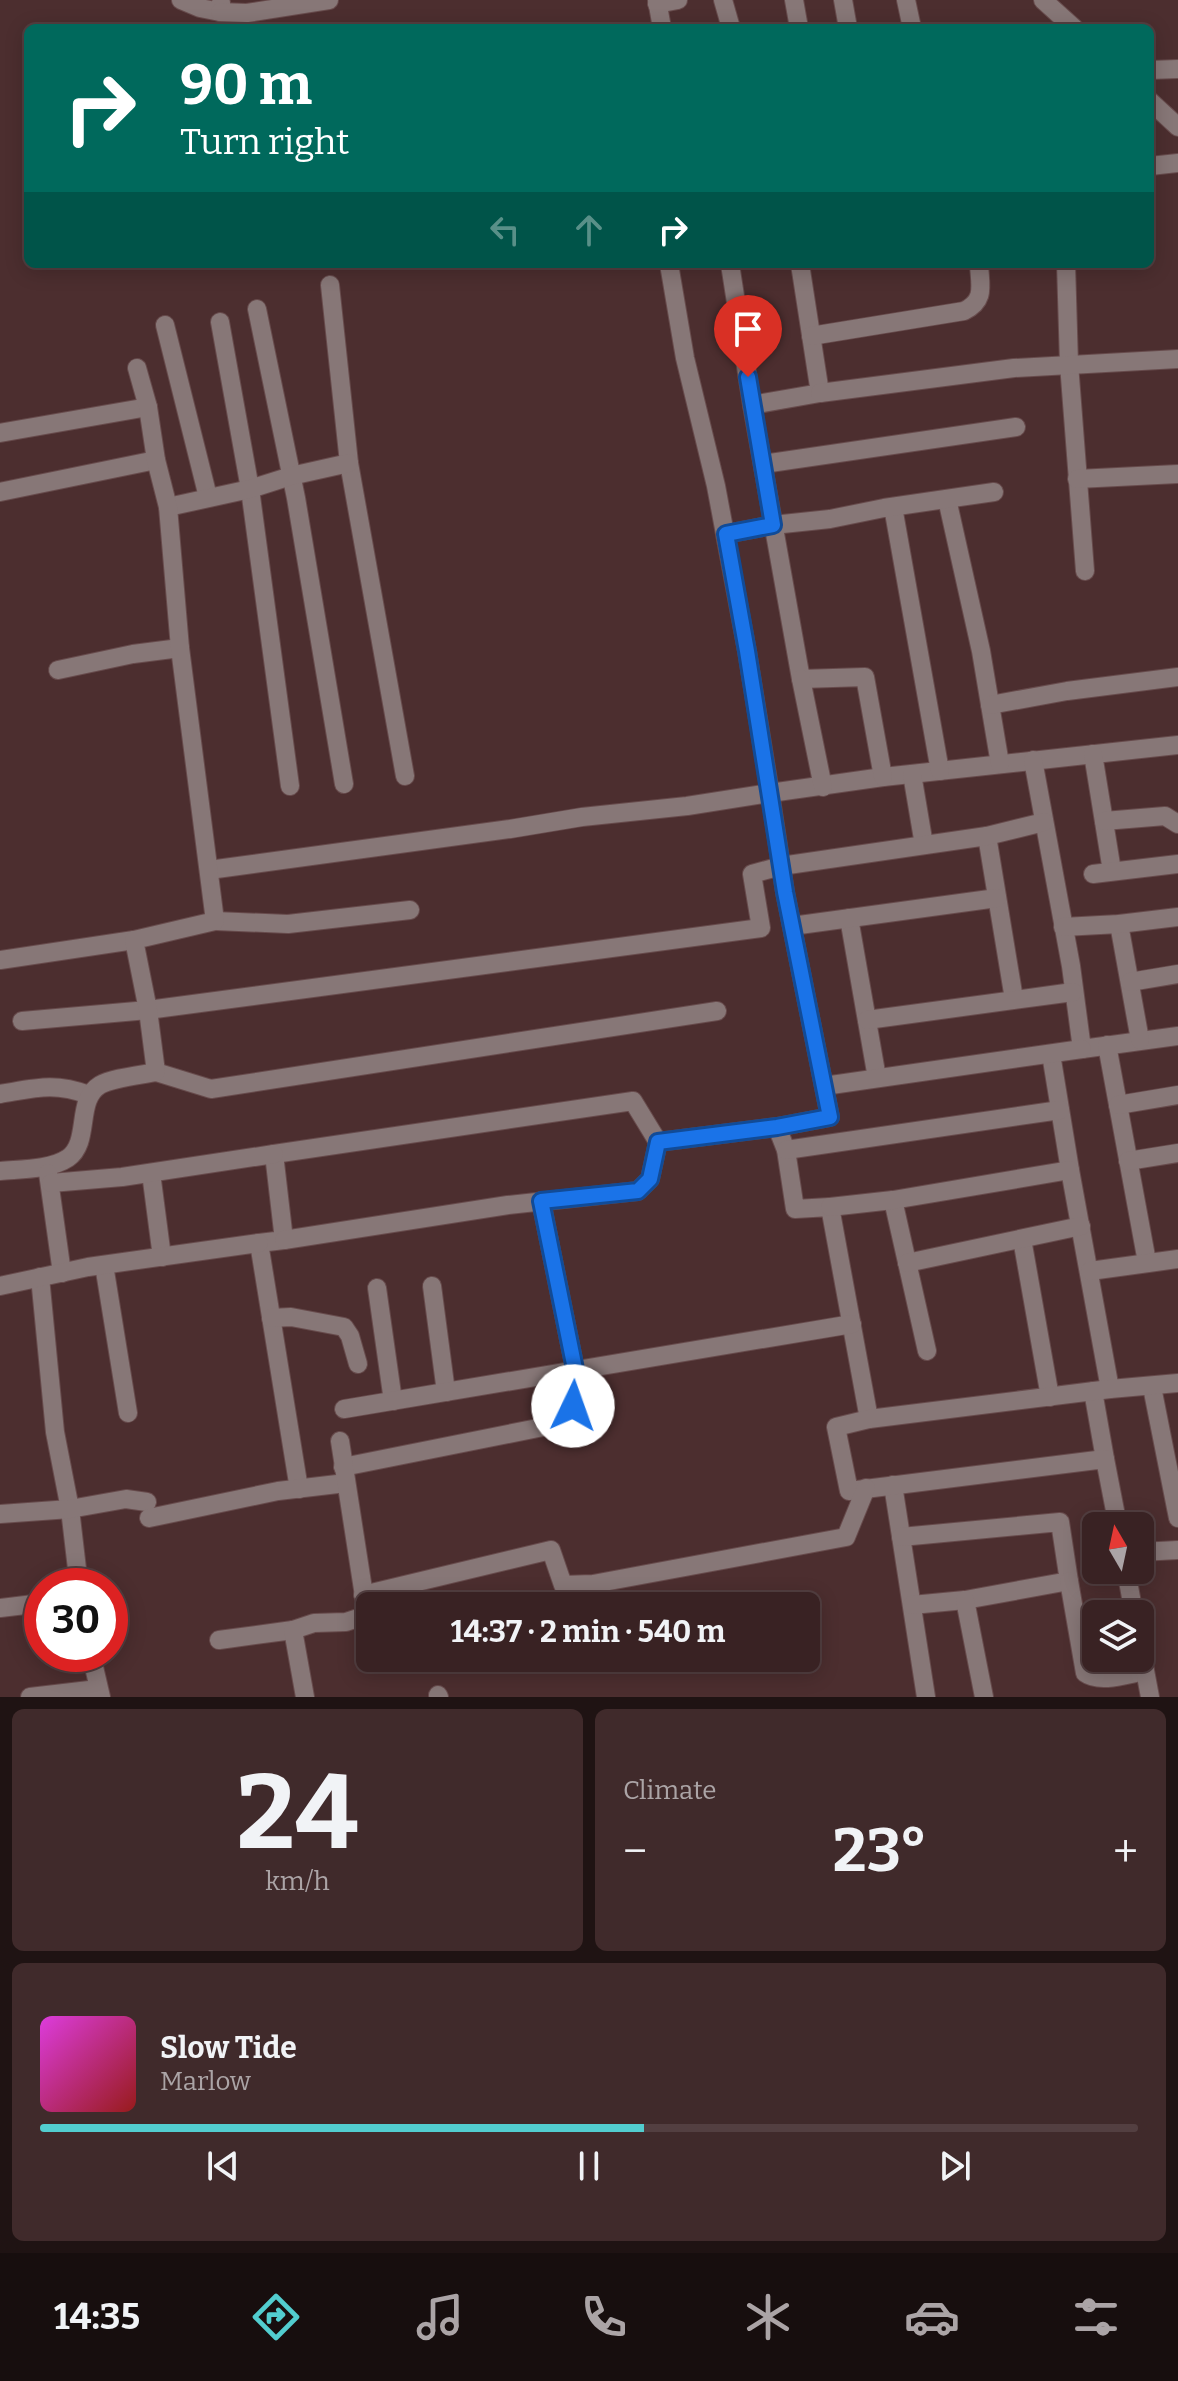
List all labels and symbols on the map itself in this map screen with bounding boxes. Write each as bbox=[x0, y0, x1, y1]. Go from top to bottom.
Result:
pin bbox=[714, 295, 782, 377]
position arrow bbox=[531, 1364, 615, 1448]
north arrow bbox=[1082, 1512, 1154, 1584]
speed limit sign: 30 bbox=[24, 1568, 128, 1672]

